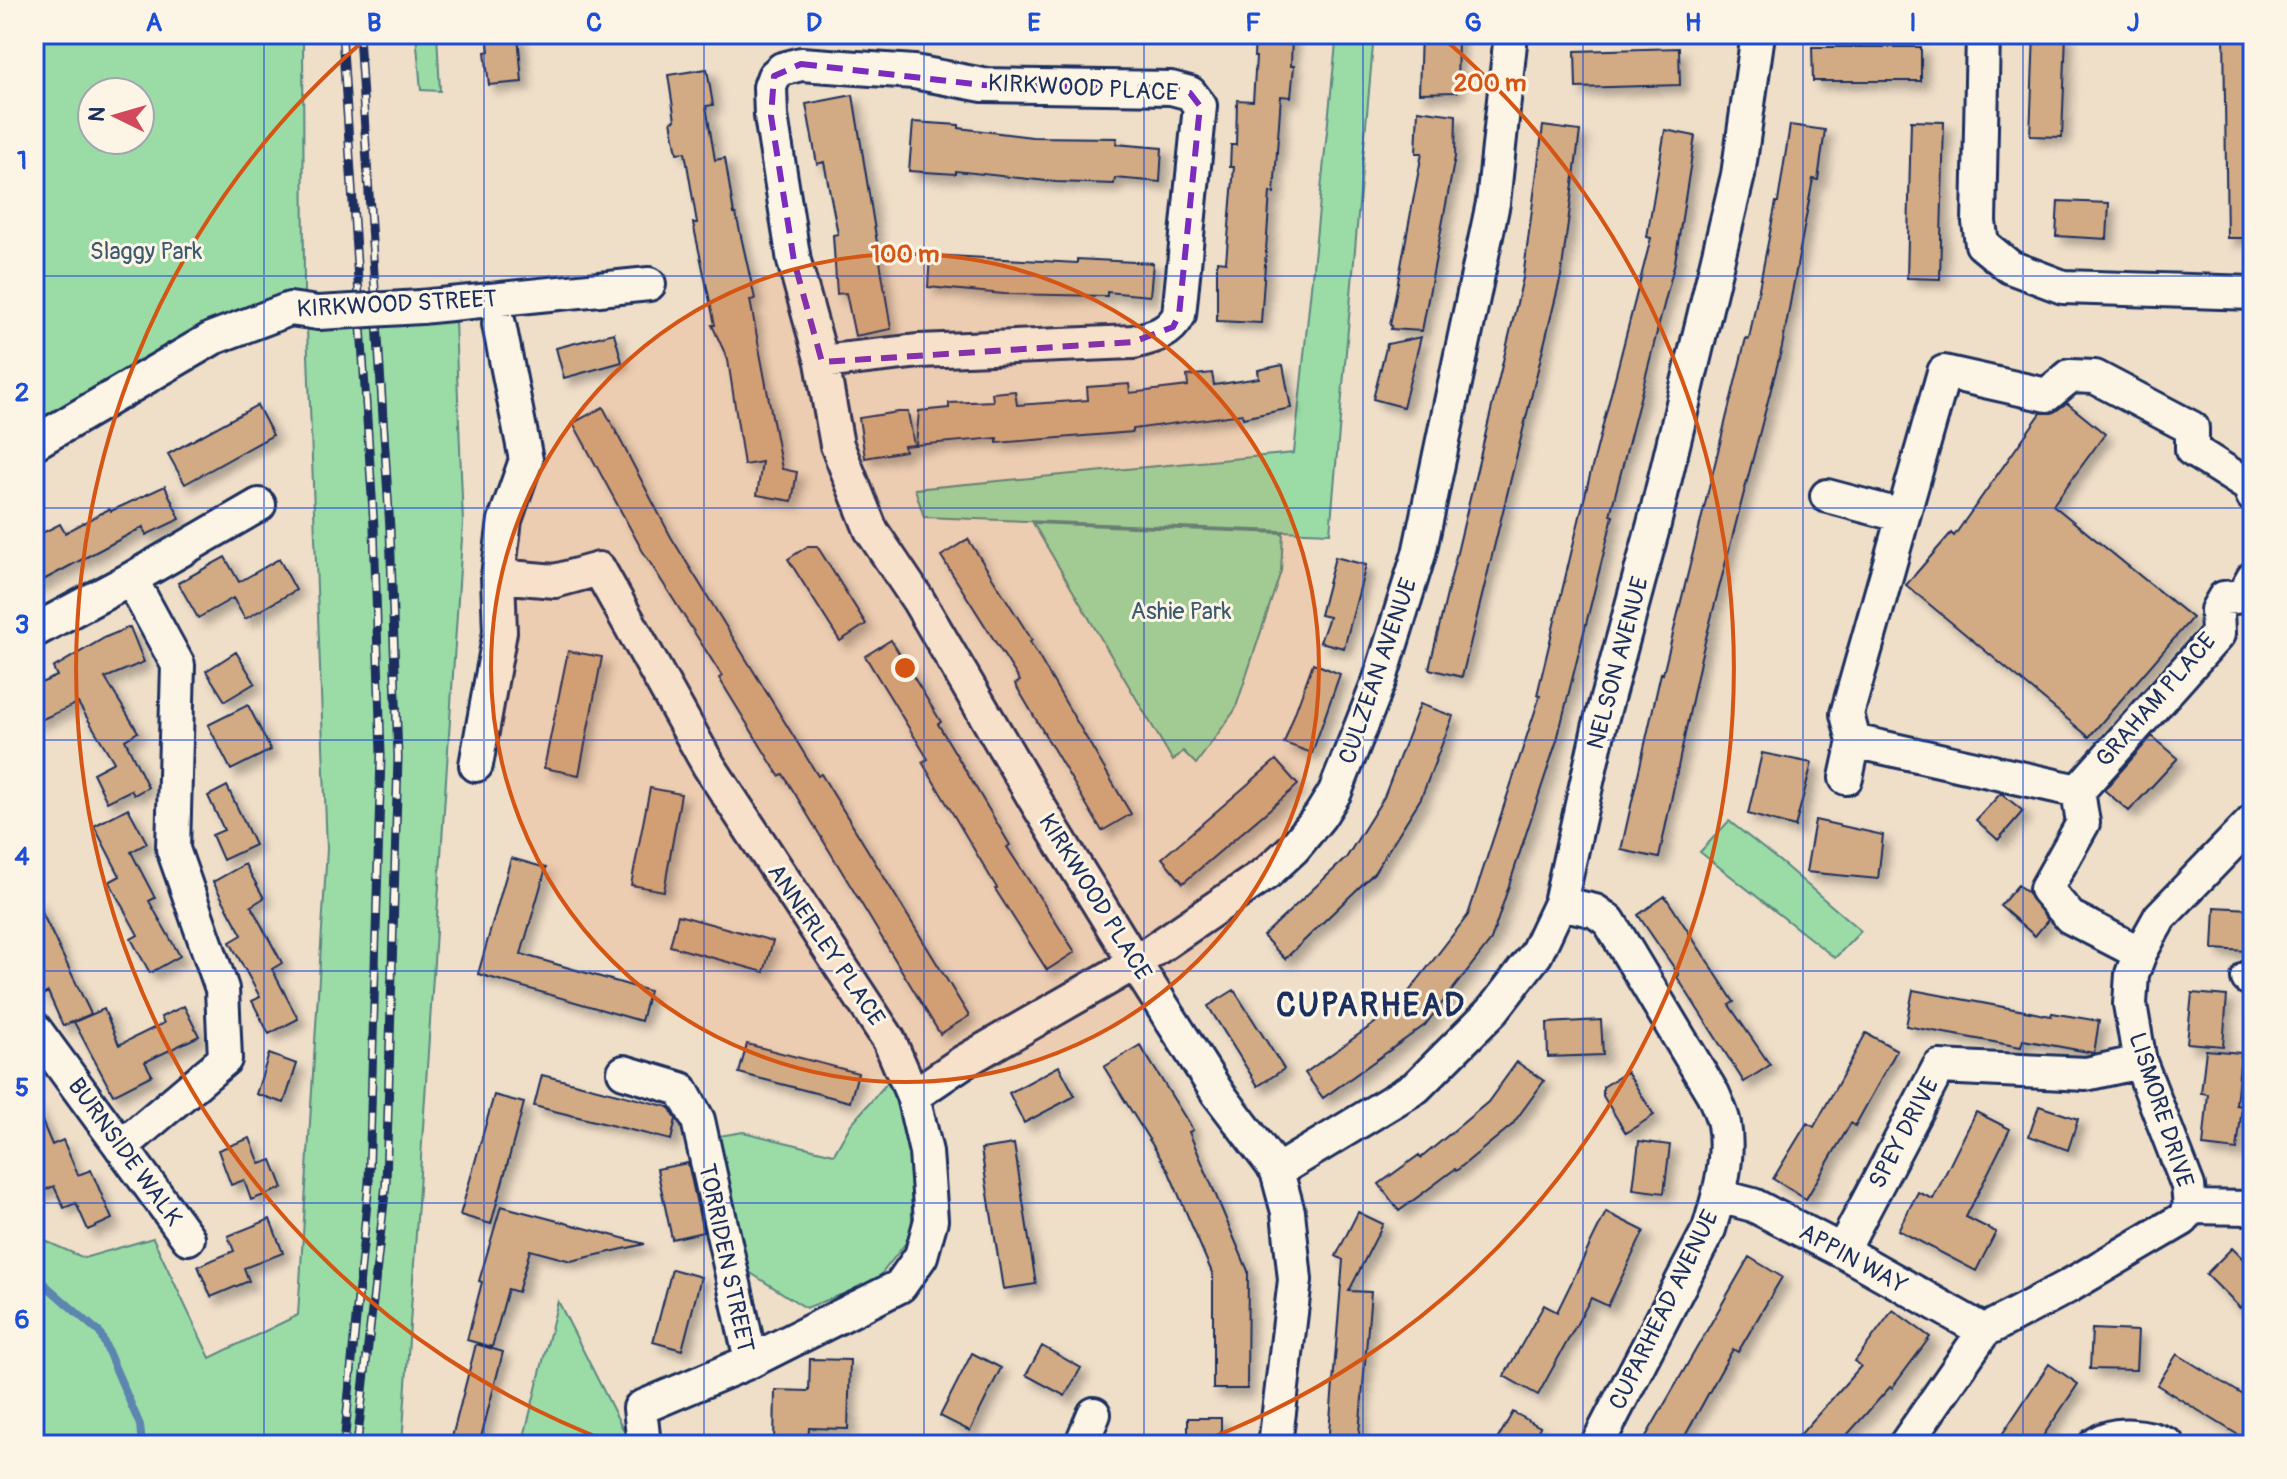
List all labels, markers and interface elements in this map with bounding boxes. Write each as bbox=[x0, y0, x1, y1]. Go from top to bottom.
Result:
text: A bbox=[146, 7, 163, 39]
text: B bbox=[367, 7, 381, 39]
text: C bbox=[586, 7, 602, 39]
text: D bbox=[806, 7, 822, 39]
text: E bbox=[1027, 7, 1041, 39]
text: F bbox=[1245, 7, 1261, 39]
text: G bbox=[1464, 7, 1482, 39]
text: H bbox=[1685, 7, 1701, 39]
text: I bbox=[1909, 7, 1917, 39]
text: J bbox=[2127, 7, 2139, 39]
street label: KIRKWOOD PLACE bbox=[987, 69, 1179, 107]
text: 200 m bbox=[1454, 69, 1526, 98]
north arrow bbox=[76, 76, 156, 156]
text: N bbox=[82, 106, 112, 123]
text: 1 bbox=[17, 145, 27, 177]
park label: Slaggy Park bbox=[90, 237, 202, 266]
text: 100 m bbox=[871, 240, 939, 269]
street label: KIRKWOOD STREET bbox=[296, 284, 498, 324]
text: 2 bbox=[15, 377, 29, 409]
street label: CULZEAN AVENUE bbox=[1333, 574, 1423, 768]
street label: NELSON AVENUE bbox=[1581, 574, 1655, 752]
park label: Ashie Park bbox=[1130, 597, 1232, 626]
text: 3 bbox=[15, 609, 29, 641]
street label: GRAHAM PLACE bbox=[2090, 627, 2222, 773]
centre of rings bbox=[891, 654, 919, 682]
street label: KIRKWOOD PLACE bbox=[1032, 809, 1158, 985]
text: 4 bbox=[14, 841, 30, 873]
street label: ANNERLEY PLACE bbox=[761, 858, 891, 1032]
district label: CUPARHEAD bbox=[1276, 986, 1466, 1026]
street label: LISMORE DRIVE bbox=[2122, 1029, 2200, 1191]
text: 5 bbox=[15, 1072, 29, 1104]
street label: BURNSIDE WALK bbox=[62, 1072, 188, 1232]
street label: SPEY DRIVE bbox=[1863, 1073, 1945, 1193]
street label: TORRIDEN STREET bbox=[692, 1161, 760, 1355]
street label: CUPARHEAD AVENUE bbox=[1603, 1205, 1725, 1415]
street label: APPIN WAY bbox=[1794, 1218, 1912, 1301]
text: 6 bbox=[14, 1304, 30, 1336]

